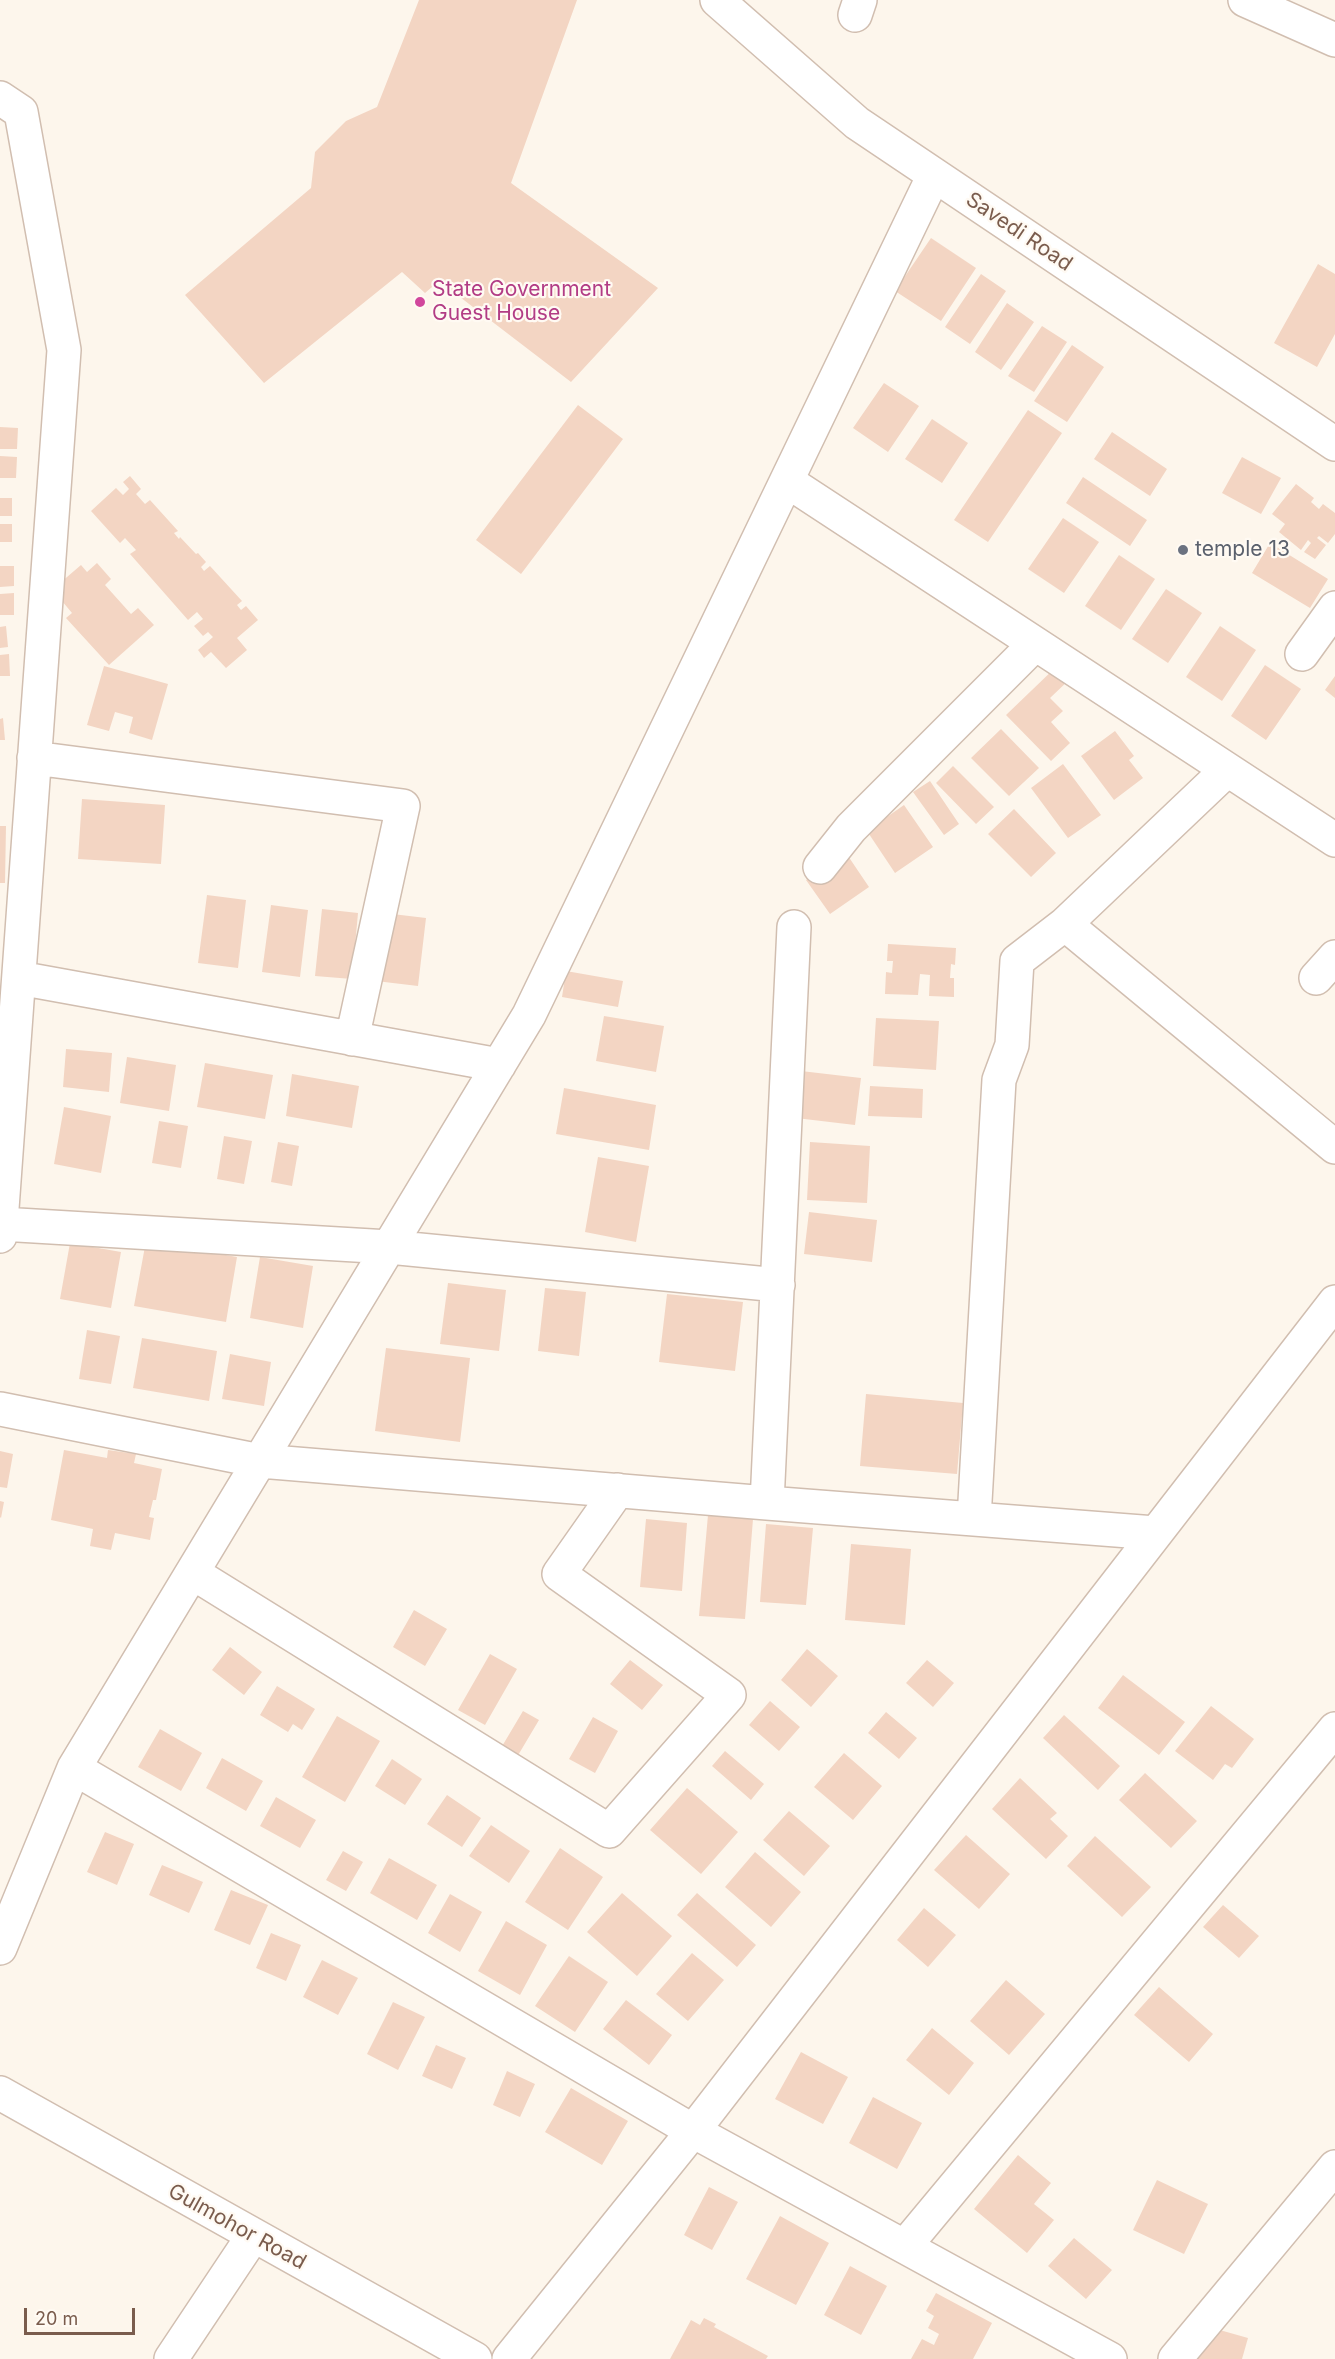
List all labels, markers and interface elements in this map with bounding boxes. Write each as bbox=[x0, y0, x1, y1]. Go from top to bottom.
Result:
street label: Savedi Road bbox=[961, 187, 1077, 277]
place label: State Government Guest House bbox=[432, 277, 611, 327]
marker: State Government Guest House bbox=[413, 295, 427, 309]
place label: temple 13 bbox=[1195, 537, 1290, 563]
marker: temple 13 bbox=[1176, 543, 1190, 557]
street label: Gulmohor Road bbox=[164, 2179, 310, 2275]
scale bar bbox=[27, 2296, 138, 2334]
text: 20 m bbox=[35, 2308, 78, 2329]

